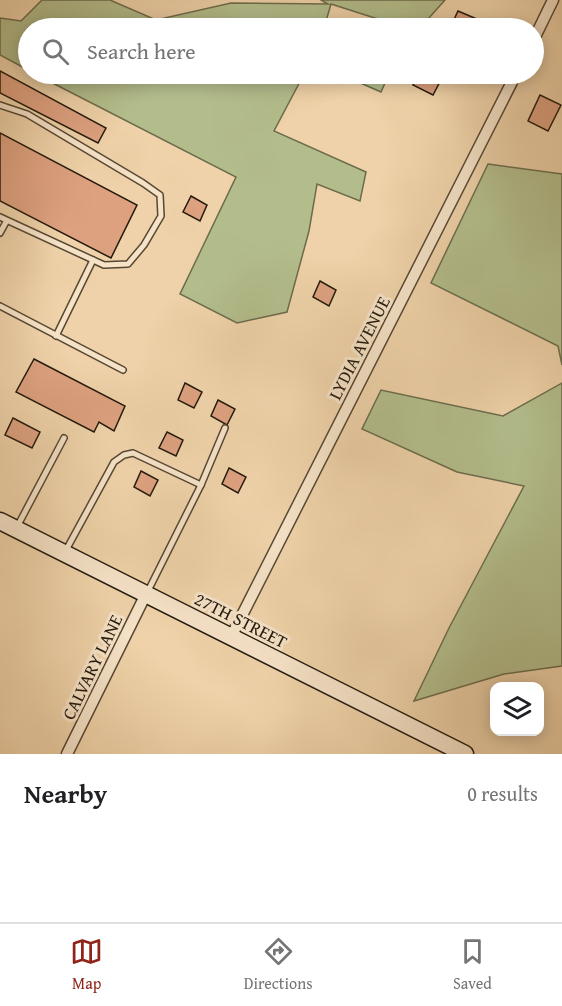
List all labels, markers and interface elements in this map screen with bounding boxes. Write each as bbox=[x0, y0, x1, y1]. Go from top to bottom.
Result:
search box bbox=[18, 18, 544, 84]
icon: search bbox=[39, 35, 72, 68]
text: Search here bbox=[87, 35, 196, 67]
street label: LYDIA AVENUE bbox=[321, 292, 397, 404]
street label: 27TH STREET bbox=[190, 585, 292, 655]
street label: CALVARY LANE bbox=[55, 610, 129, 724]
map controls bbox=[490, 682, 544, 736]
button: layers bbox=[490, 682, 544, 736]
text: Nearby bbox=[24, 774, 107, 813]
text: 0 results bbox=[467, 779, 538, 808]
tab: Map bbox=[70, 935, 103, 995]
tab: Directions bbox=[244, 935, 313, 995]
tab: Saved bbox=[453, 935, 492, 995]

